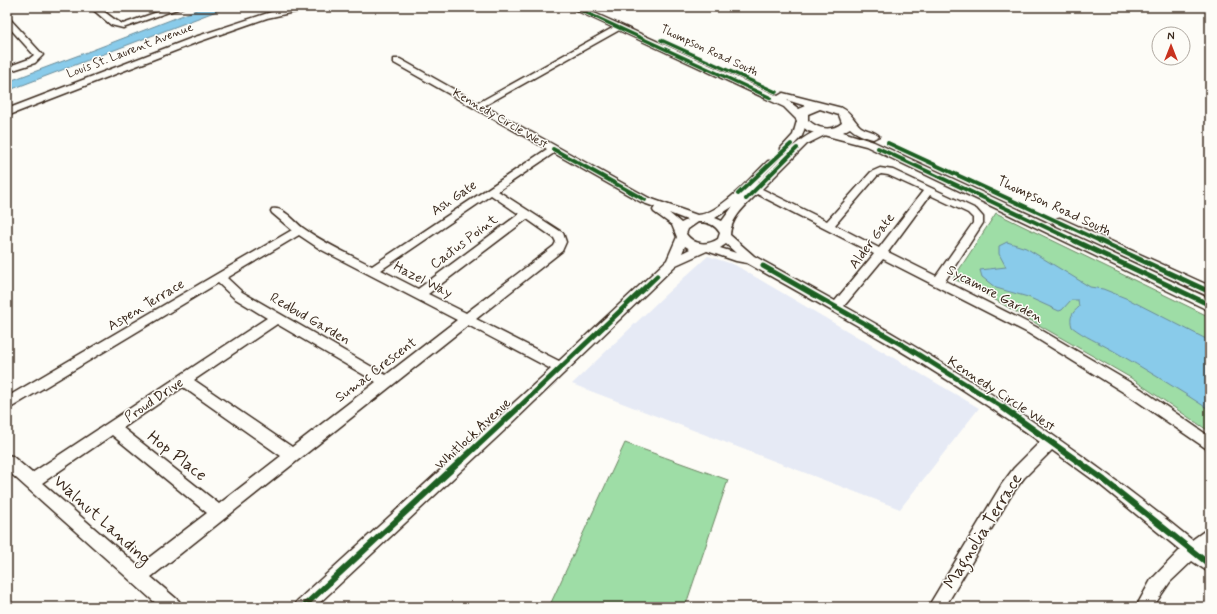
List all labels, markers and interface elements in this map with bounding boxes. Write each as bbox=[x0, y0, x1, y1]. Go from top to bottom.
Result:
street label: Louis St. Laurent Avenue bbox=[64, 19, 196, 83]
street label: Thompson Road South bbox=[658, 21, 760, 81]
north arrow bbox=[1151, 26, 1191, 66]
text: N bbox=[1167, 30, 1175, 44]
street label: Kennedy Circle West bbox=[450, 85, 551, 153]
street label: Thompson Road South bbox=[994, 172, 1114, 240]
street label: Ash Gate bbox=[428, 176, 480, 220]
street label: Alder Gate bbox=[845, 209, 899, 273]
street label: Cactus Point bbox=[427, 210, 502, 273]
street label: Hazel Way bbox=[390, 257, 456, 303]
street label: Sycamore Garden bbox=[944, 261, 1046, 327]
street label: Aspen Terrace bbox=[104, 275, 188, 335]
street label: Redbud Garden bbox=[267, 289, 353, 349]
street label: Sumac Crescent bbox=[332, 333, 421, 406]
street label: Kennedy Circle West bbox=[944, 352, 1059, 436]
street label: Proud Drive bbox=[121, 374, 187, 426]
street label: Whitlock Avenue bbox=[431, 394, 515, 474]
street label: Hop Place bbox=[143, 426, 211, 486]
street label: Magnolia Terrace bbox=[939, 469, 1030, 594]
street label: Walnut Landing bbox=[47, 470, 155, 571]

